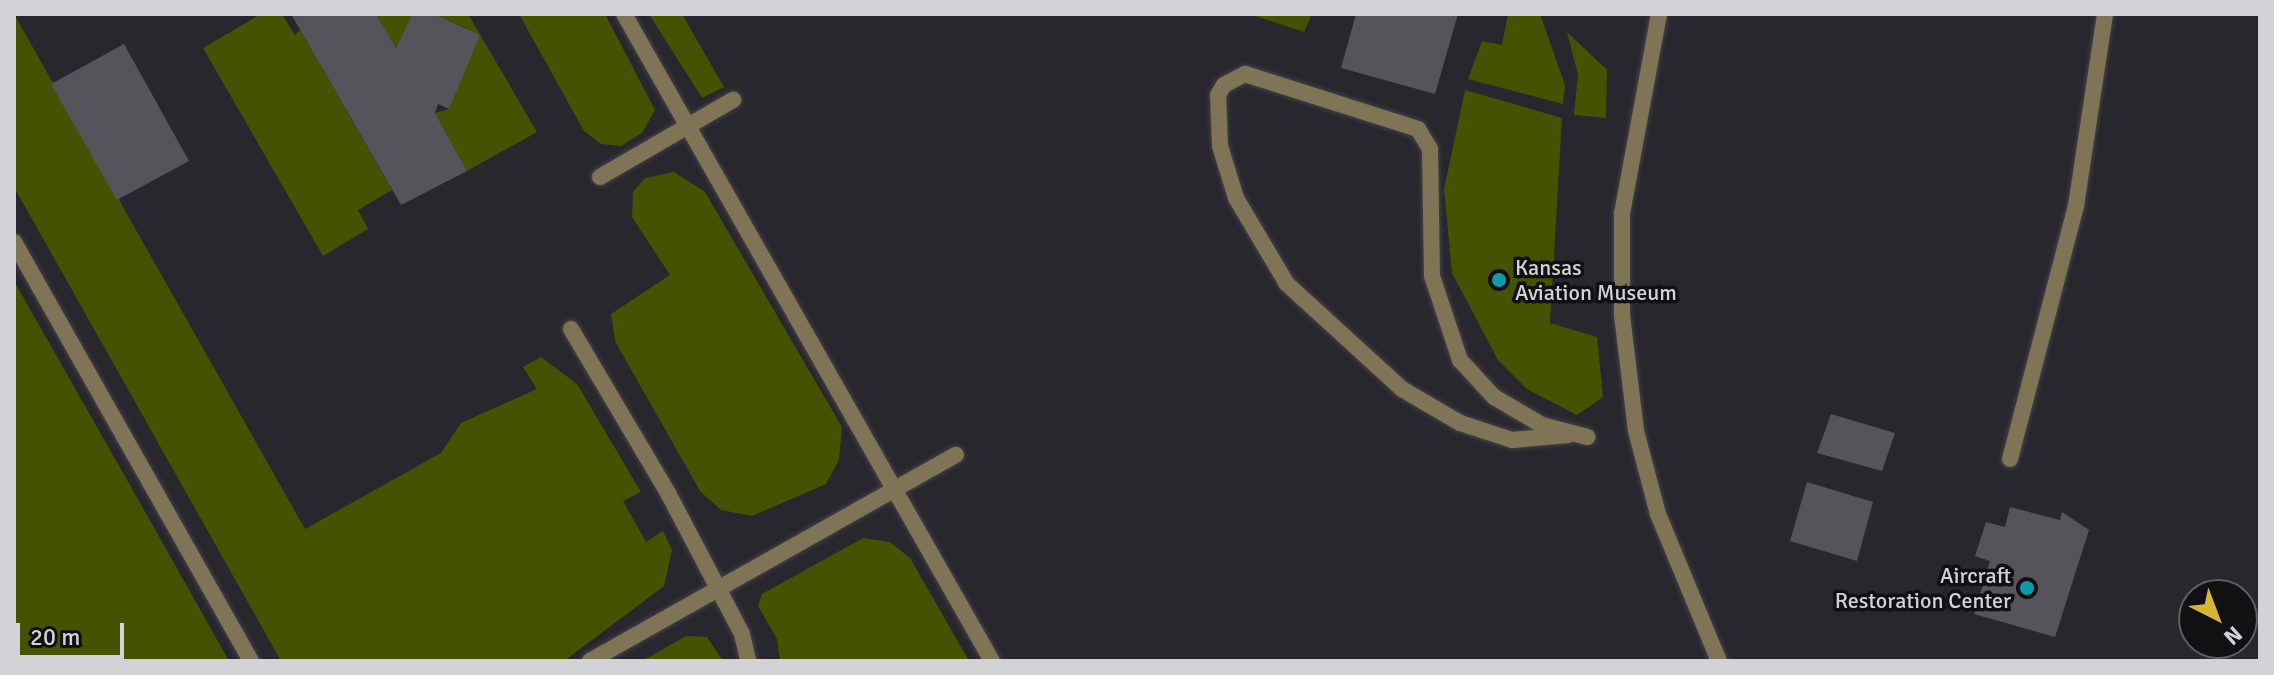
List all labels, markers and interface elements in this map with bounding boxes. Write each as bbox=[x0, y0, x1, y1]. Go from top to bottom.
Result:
place label: Kansas Aviation Museum bbox=[1515, 254, 1677, 306]
marker: Kansas Aviation Museum bbox=[1490, 271, 1508, 289]
place label: Aircraft Restoration Center bbox=[1835, 562, 2011, 614]
marker: Aircraft Restoration Center bbox=[2018, 579, 2036, 597]
north arrow bbox=[2178, 579, 2258, 659]
scale bar bbox=[20, 607, 128, 657]
text: N bbox=[2218, 621, 2248, 651]
text: 20 m bbox=[30, 622, 80, 652]

